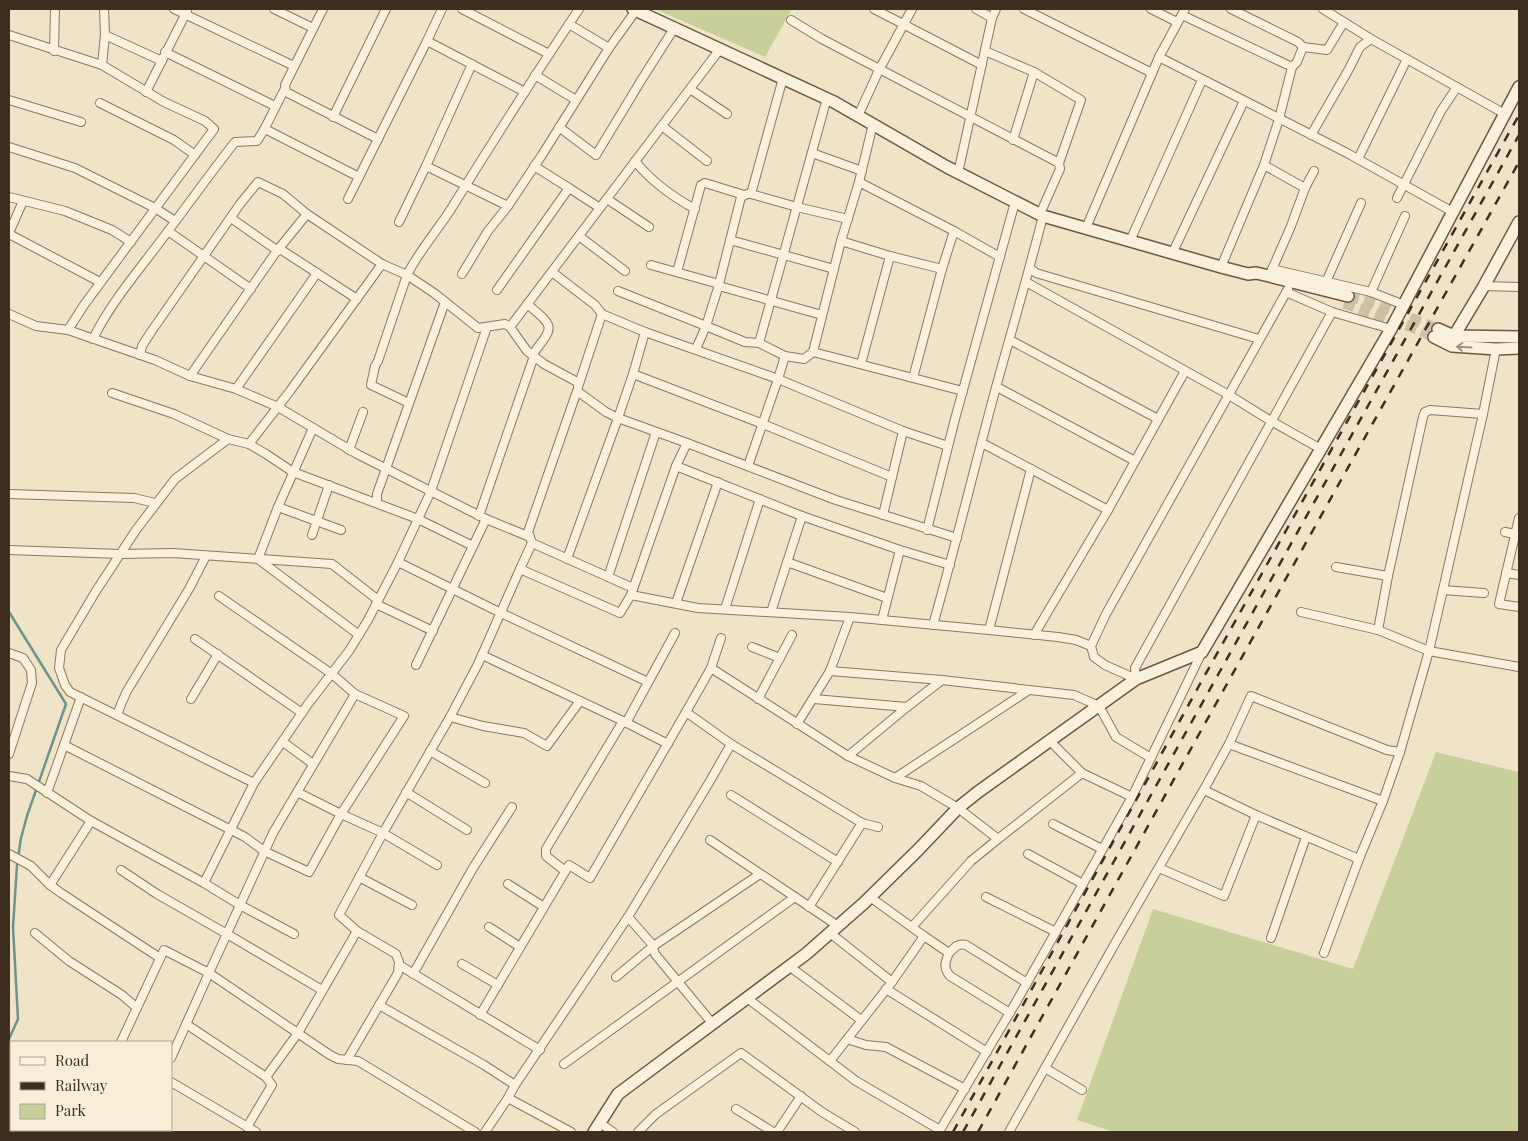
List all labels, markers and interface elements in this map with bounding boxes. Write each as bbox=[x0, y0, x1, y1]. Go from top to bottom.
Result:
one-way arrow bbox=[1456, 342, 1472, 351]
legend bbox=[10, 1041, 172, 1131]
text: Road bbox=[55, 1050, 89, 1070]
text: Railway bbox=[55, 1075, 108, 1095]
text: Park bbox=[55, 1100, 87, 1120]

